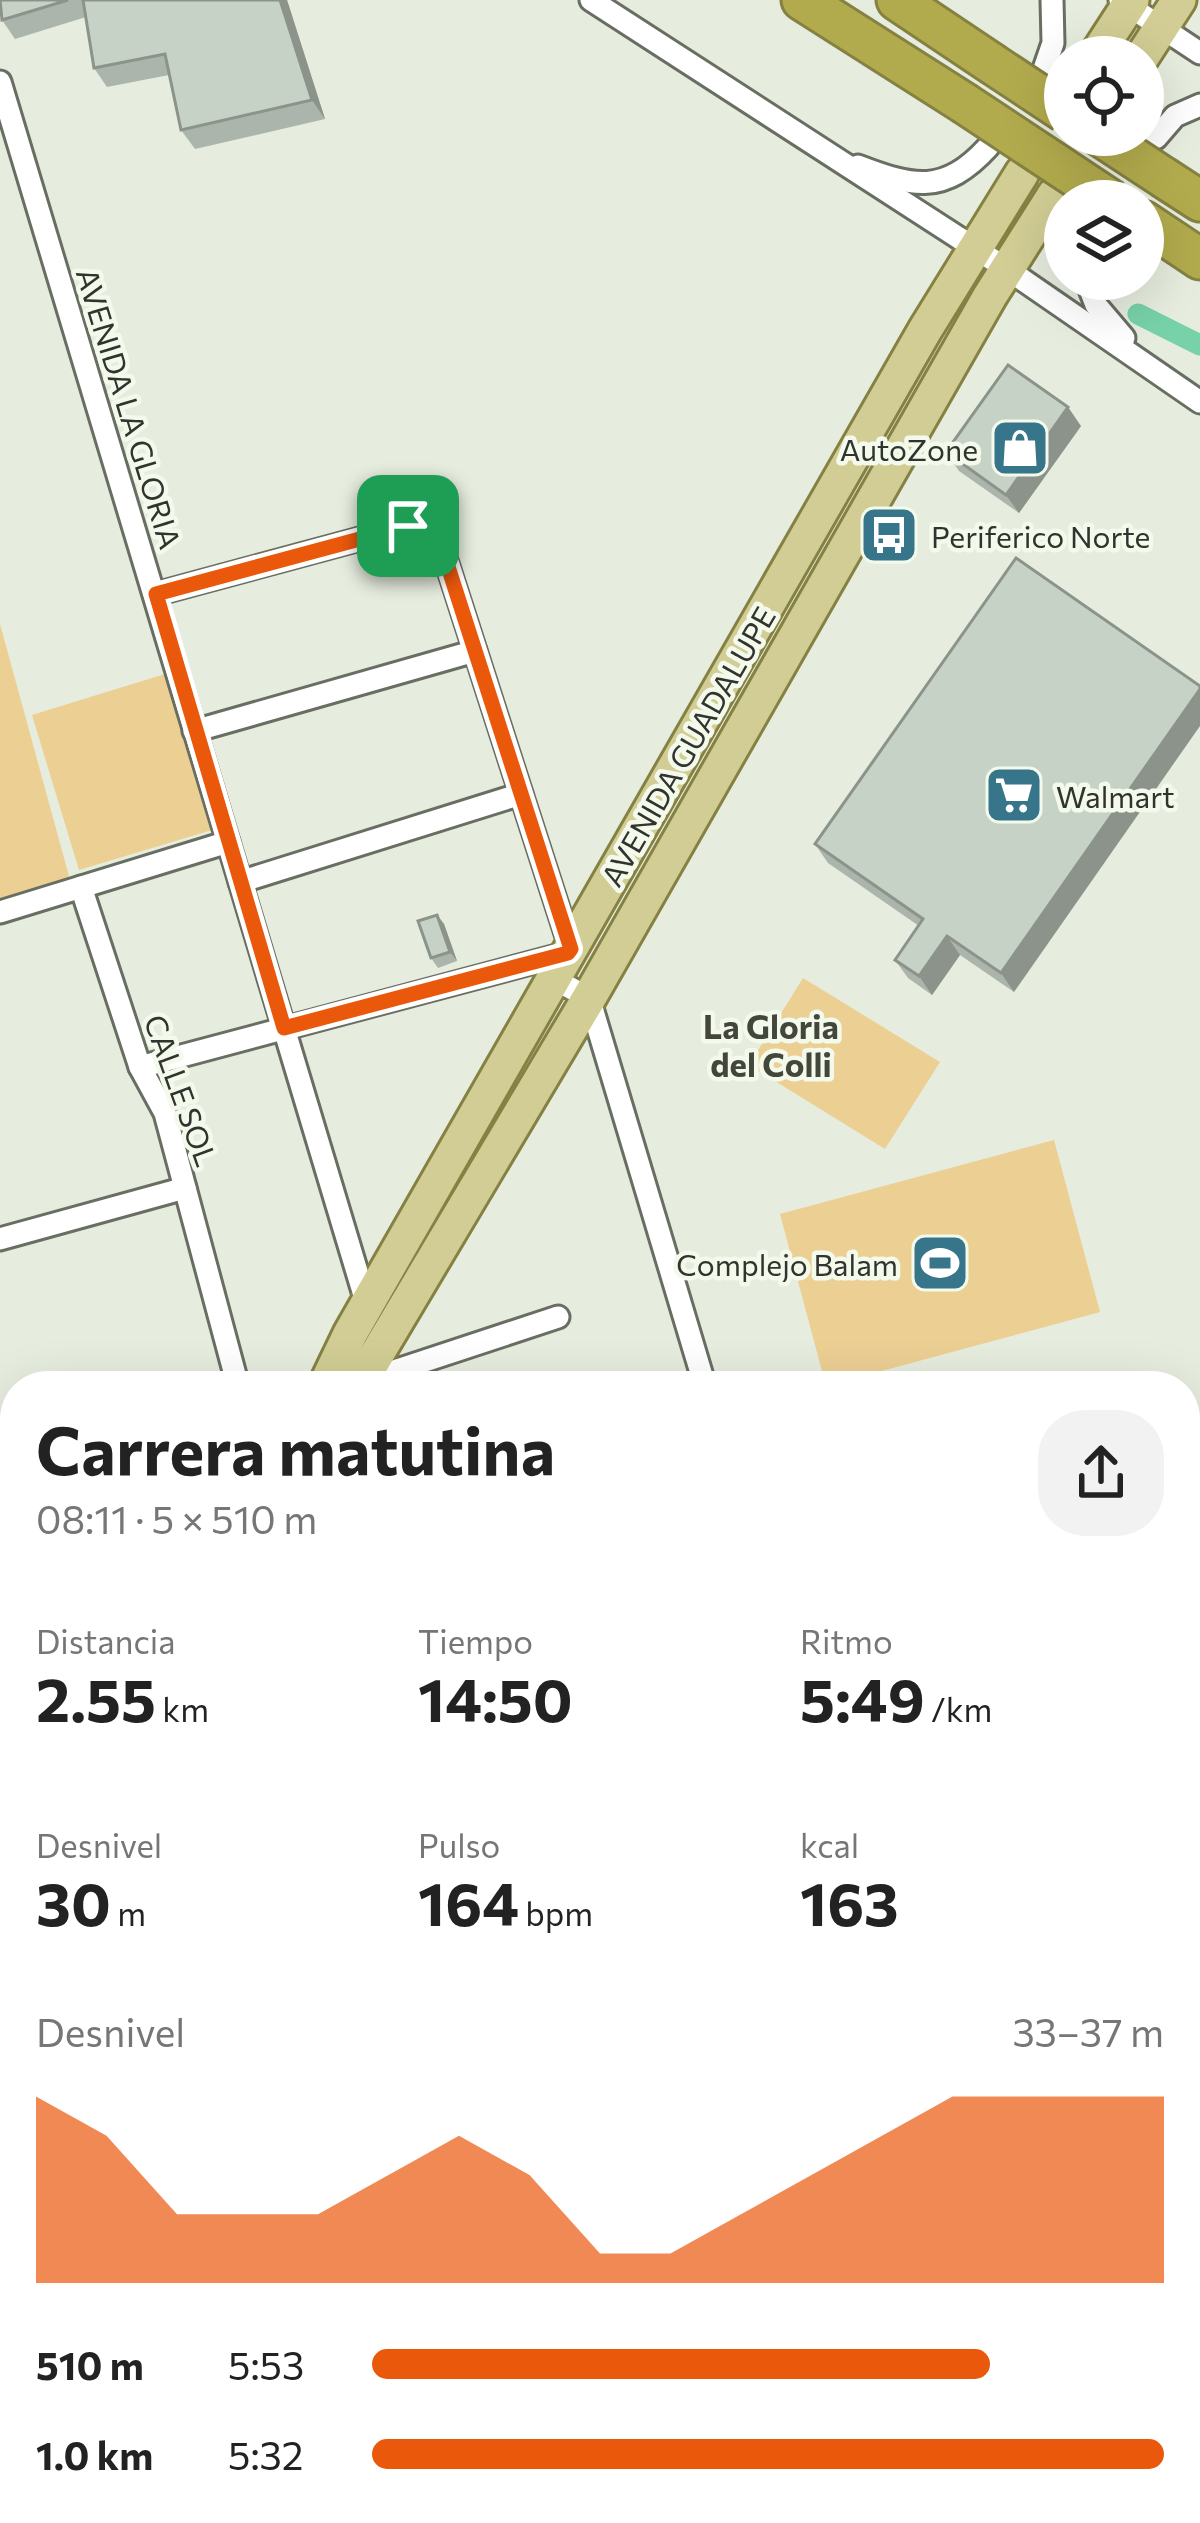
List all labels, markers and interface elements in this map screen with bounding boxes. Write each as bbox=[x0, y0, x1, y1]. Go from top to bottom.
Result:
map controls bbox=[1044, 36, 1164, 300]
button: locate bbox=[1044, 36, 1164, 156]
button: layers bbox=[1044, 180, 1164, 300]
street label: AVENIDA LA GLORIA bbox=[70, 263, 190, 553]
shop icon: AutoZone bbox=[989, 417, 1051, 479]
place label: AutoZone bbox=[840, 430, 978, 467]
pin bbox=[357, 475, 459, 577]
icon: arrive bbox=[375, 493, 441, 559]
bus stop icon: Periferico Norte bbox=[858, 504, 920, 566]
place label: Periferico Norte bbox=[931, 517, 1150, 554]
street label: AVENIDA GUADALUPE bbox=[592, 600, 782, 892]
supermarket icon: Walmart bbox=[983, 764, 1045, 826]
place label: Walmart bbox=[1056, 777, 1174, 814]
district label: La Gloria del Colli bbox=[703, 1005, 839, 1084]
street label: CALLE SOL bbox=[138, 1009, 226, 1171]
sports icon: Complejo Balam bbox=[909, 1232, 971, 1294]
place label: Complejo Balam bbox=[676, 1245, 898, 1282]
text: Carrera matutina bbox=[36, 1408, 555, 1489]
button: share bbox=[1038, 1410, 1164, 1536]
text: 08:11 · 5 × 510 m bbox=[36, 1494, 317, 1542]
text: Distancia bbox=[36, 1620, 175, 1661]
text: Tiempo bbox=[418, 1620, 533, 1661]
text: Ritmo bbox=[800, 1620, 893, 1661]
text: 2.55 bbox=[36, 1661, 156, 1734]
text: 14:50 bbox=[418, 1661, 573, 1734]
text: 5:49 bbox=[800, 1661, 925, 1734]
text: km bbox=[156, 1688, 209, 1729]
text: /km bbox=[925, 1688, 992, 1729]
text: Desnivel bbox=[36, 1824, 162, 1865]
text: Pulso bbox=[418, 1824, 500, 1865]
text: kcal bbox=[800, 1824, 859, 1865]
text: 30 bbox=[36, 1865, 111, 1938]
text: 164 bbox=[418, 1865, 519, 1938]
text: 163 bbox=[800, 1865, 899, 1938]
text: m bbox=[111, 1892, 146, 1933]
text: bpm bbox=[519, 1892, 593, 1933]
text: Desnivel bbox=[36, 2007, 185, 2055]
text: 33–37 m bbox=[1012, 2007, 1164, 2055]
text: 510 m bbox=[36, 2340, 144, 2388]
text: 5:53 bbox=[228, 2340, 304, 2388]
text: 1.0 km bbox=[36, 2430, 153, 2478]
text: 5:32 bbox=[228, 2430, 303, 2478]

